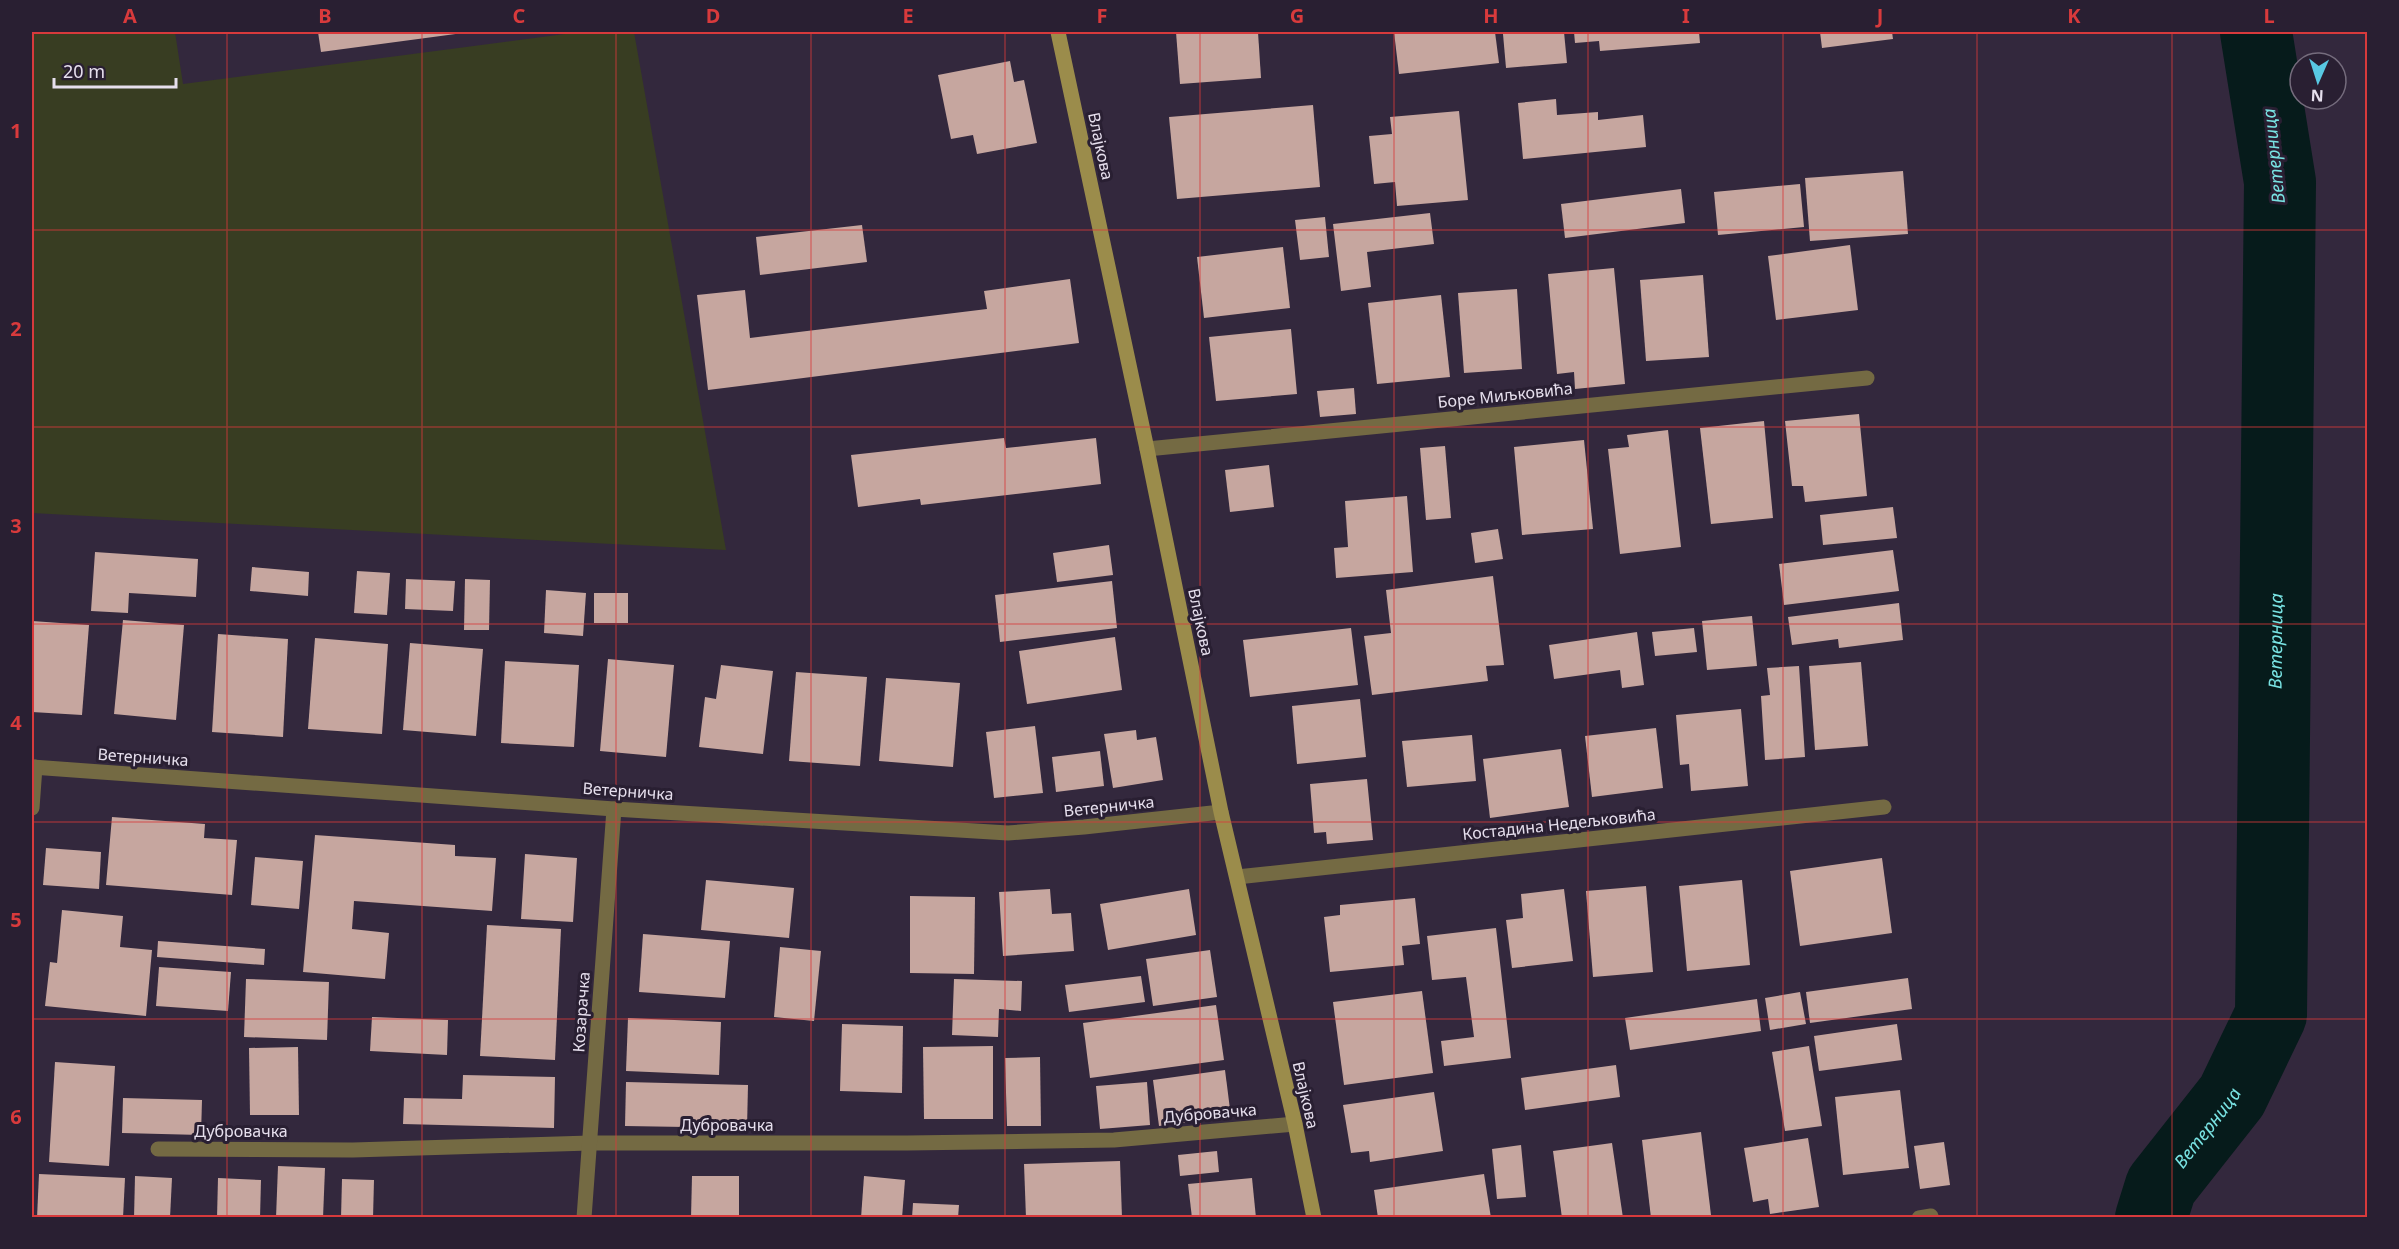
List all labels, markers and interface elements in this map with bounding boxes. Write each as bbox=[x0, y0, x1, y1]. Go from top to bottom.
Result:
text: A bbox=[123, 2, 137, 29]
text: B bbox=[318, 2, 332, 29]
text: C bbox=[513, 2, 526, 29]
text: D bbox=[706, 2, 720, 29]
text: E bbox=[902, 2, 914, 29]
text: F bbox=[1097, 2, 1107, 29]
text: G bbox=[1290, 2, 1304, 29]
text: H bbox=[1483, 2, 1499, 29]
text: I bbox=[1682, 2, 1690, 29]
text: J bbox=[1875, 2, 1883, 29]
text: K bbox=[2067, 2, 2081, 29]
text: L bbox=[2263, 2, 2275, 29]
scale bar bbox=[54, 51, 176, 89]
north arrow bbox=[2288, 51, 2348, 111]
text: 20 m bbox=[63, 59, 105, 83]
text: N bbox=[2310, 85, 2324, 107]
water label: Ветерница bbox=[2256, 107, 2290, 205]
street label: Влајкова bbox=[1083, 110, 1119, 182]
text: 1 bbox=[10, 117, 22, 144]
text: 2 bbox=[10, 315, 22, 342]
street label: Боре Миљковића bbox=[1436, 377, 1574, 413]
text: 3 bbox=[10, 512, 22, 539]
street label: Влајкова bbox=[1183, 586, 1219, 658]
water label: Ветерница bbox=[2263, 593, 2288, 689]
text: 4 bbox=[10, 709, 22, 736]
street label: Ветерничка bbox=[97, 743, 189, 771]
street label: Ветерничка bbox=[582, 777, 674, 805]
street label: Ветерничка bbox=[1063, 790, 1155, 822]
street label: Костадина Недељковића bbox=[1461, 803, 1657, 845]
text: 5 bbox=[10, 906, 22, 933]
street label: Козарачка bbox=[567, 971, 595, 1053]
street label: Влајкова bbox=[1288, 1059, 1324, 1131]
water label: Ветерница bbox=[2168, 1084, 2246, 1172]
street label: Дубровачка bbox=[1162, 1098, 1258, 1128]
text: 6 bbox=[10, 1103, 22, 1130]
street label: Дубровачка bbox=[680, 1114, 774, 1136]
street label: Дубровачка bbox=[194, 1120, 288, 1142]

